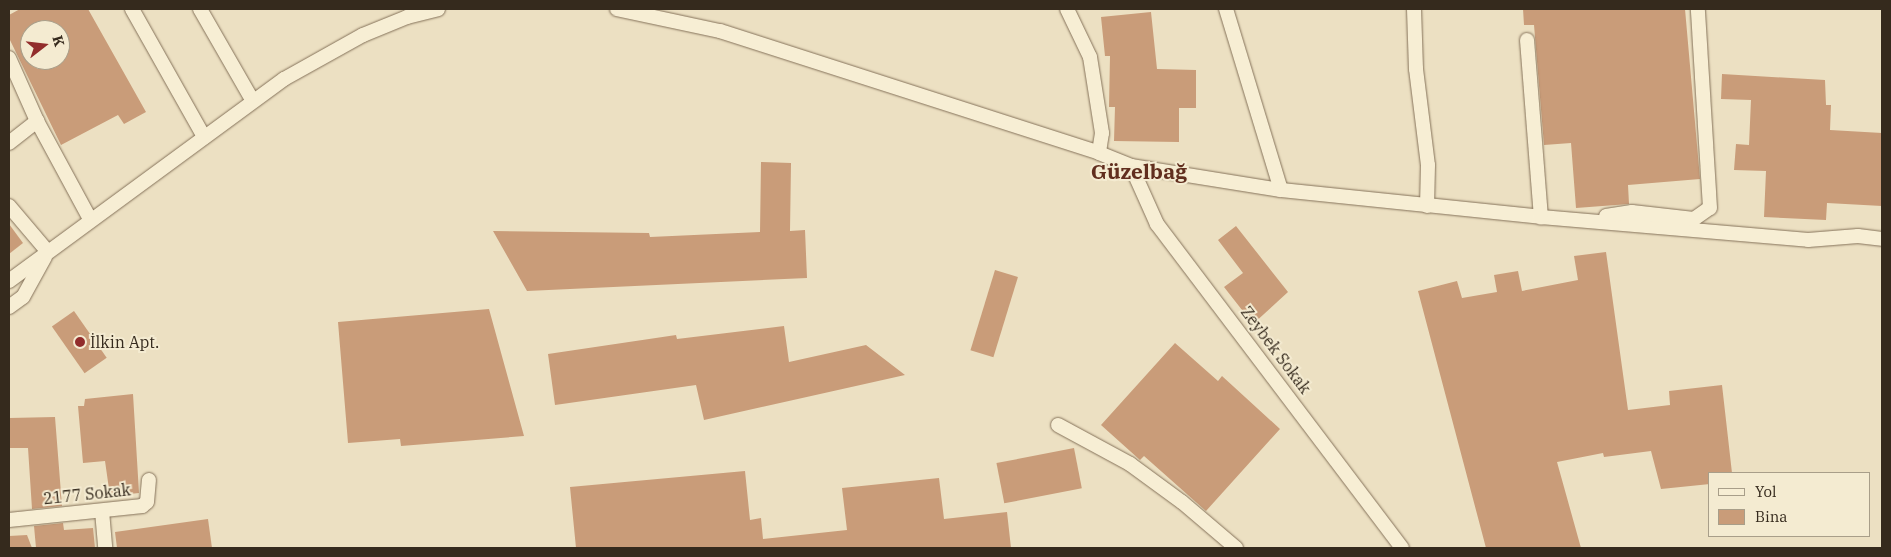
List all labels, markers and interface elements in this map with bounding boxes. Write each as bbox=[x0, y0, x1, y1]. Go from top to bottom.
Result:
north arrow bbox=[20, 20, 70, 70]
text: K bbox=[48, 33, 69, 49]
district label: Güzelbağ bbox=[1091, 158, 1187, 184]
street label: Zeybek Sokak bbox=[1237, 303, 1315, 397]
place label: İlkin Apt. bbox=[90, 332, 159, 352]
marker: İlkin Apt. bbox=[74, 336, 86, 348]
legend bbox=[1708, 472, 1871, 537]
street label: 2177 Sokak bbox=[42, 480, 132, 508]
text: Yol bbox=[1755, 482, 1776, 501]
text: Bina bbox=[1755, 507, 1788, 526]

